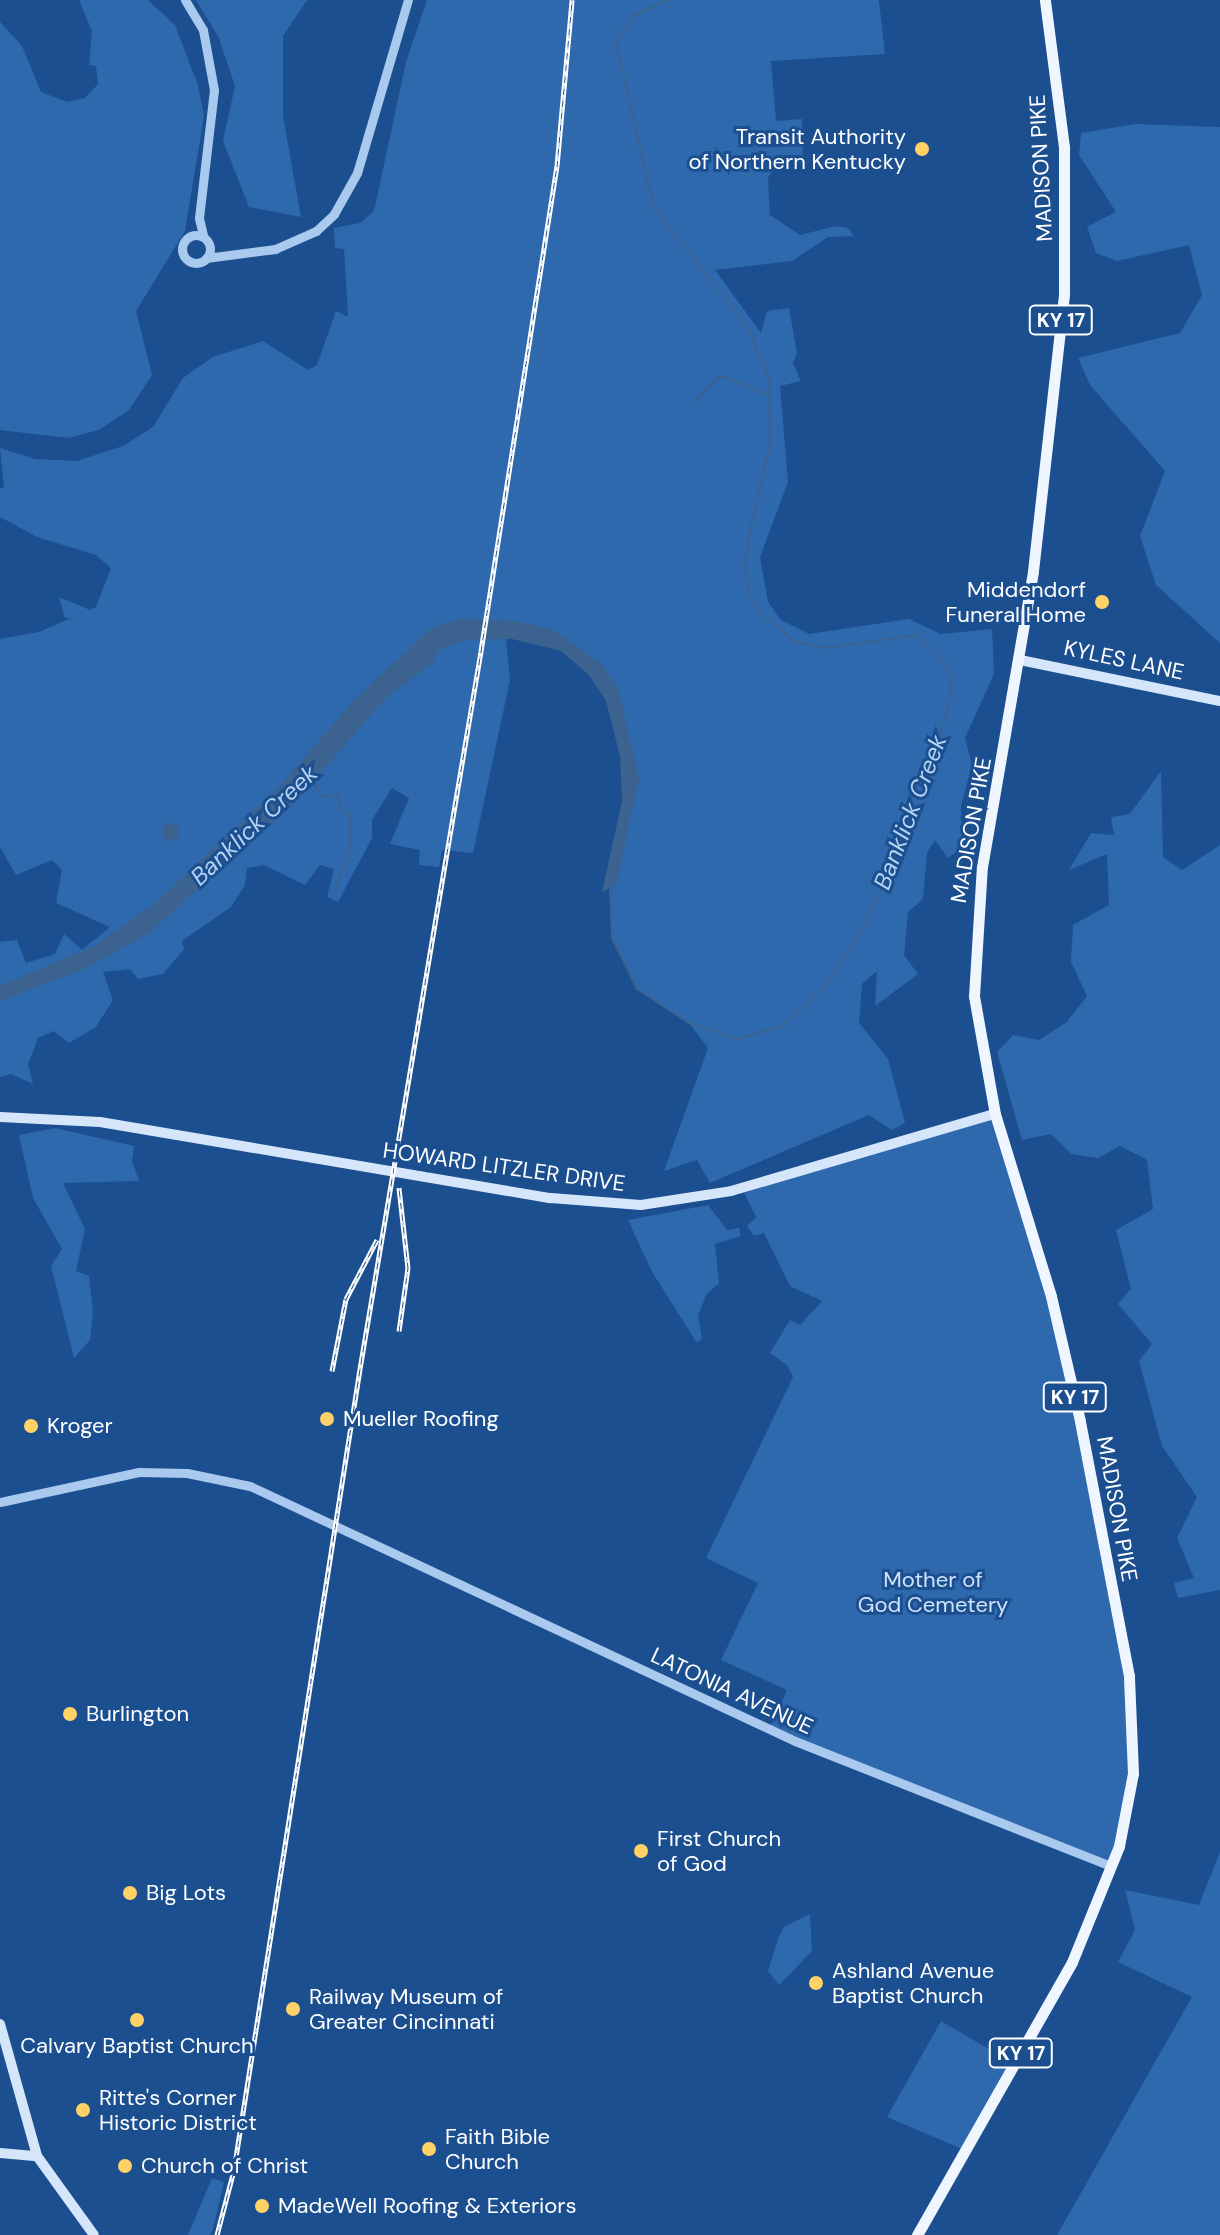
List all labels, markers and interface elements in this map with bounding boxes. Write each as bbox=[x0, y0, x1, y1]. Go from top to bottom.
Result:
street label: MADISON PIKE bbox=[1024, 94, 1058, 242]
place label: Transit Authority of Northern Kentucky bbox=[688, 123, 906, 174]
marker: Transit Authority of Northern Kentucky bbox=[913, 140, 931, 158]
road number: KY 17 bbox=[1027, 304, 1095, 336]
place label: Middendorf Funeral Home bbox=[946, 576, 1086, 628]
marker: Middendorf Funeral Home bbox=[1093, 593, 1111, 611]
street label: KYLES LANE bbox=[1062, 634, 1186, 686]
water label: Banklick Creek bbox=[867, 731, 953, 893]
street label: MADISON PIKE bbox=[945, 755, 997, 905]
water label: Banklick Creek bbox=[184, 759, 324, 891]
street label: HOWARD LITZLER DRIVE bbox=[381, 1137, 627, 1197]
road number: KY 17 bbox=[1041, 1381, 1109, 1413]
place label: Mueller Roofing bbox=[343, 1406, 499, 1432]
marker: Mueller Roofing bbox=[318, 1410, 336, 1428]
place label: Kroger bbox=[47, 1413, 113, 1439]
marker: Kroger bbox=[22, 1417, 40, 1435]
street label: MADISON PIKE bbox=[1091, 1434, 1143, 1584]
park label: Mother of God Cemetery bbox=[858, 1566, 1008, 1618]
street label: LATONIA AVENUE bbox=[647, 1642, 817, 1740]
place label: Burlington bbox=[86, 1701, 189, 1727]
marker: Burlington bbox=[61, 1705, 79, 1723]
place label: First Church of God bbox=[657, 1825, 781, 1876]
marker: First Church of God bbox=[632, 1842, 650, 1860]
place label: Big Lots bbox=[146, 1880, 226, 1906]
marker: Big Lots bbox=[121, 1884, 139, 1902]
place label: Ashland Avenue Baptist Church bbox=[832, 1957, 994, 2008]
marker: Ashland Avenue Baptist Church bbox=[807, 1974, 825, 1992]
place label: Railway Museum of Greater Cincinnati bbox=[309, 1983, 503, 2034]
marker: Railway Museum of Greater Cincinnati bbox=[284, 2000, 302, 2018]
marker: Calvary Baptist Church bbox=[128, 2011, 146, 2029]
place label: Calvary Baptist Church bbox=[20, 2033, 254, 2059]
road number: KY 17 bbox=[987, 2037, 1055, 2069]
place label: Ritte's Corner Historic District bbox=[99, 2084, 257, 2136]
marker: Ritte's Corner Historic District bbox=[74, 2101, 92, 2119]
place label: Faith Bible Church bbox=[445, 2123, 550, 2174]
marker: Faith Bible Church bbox=[420, 2140, 438, 2158]
place label: Church of Christ bbox=[141, 2153, 308, 2179]
marker: Church of Christ bbox=[116, 2157, 134, 2175]
place label: MadeWell Roofing & Exteriors bbox=[278, 2193, 577, 2219]
marker: MadeWell Roofing & Exteriors bbox=[253, 2197, 271, 2215]

